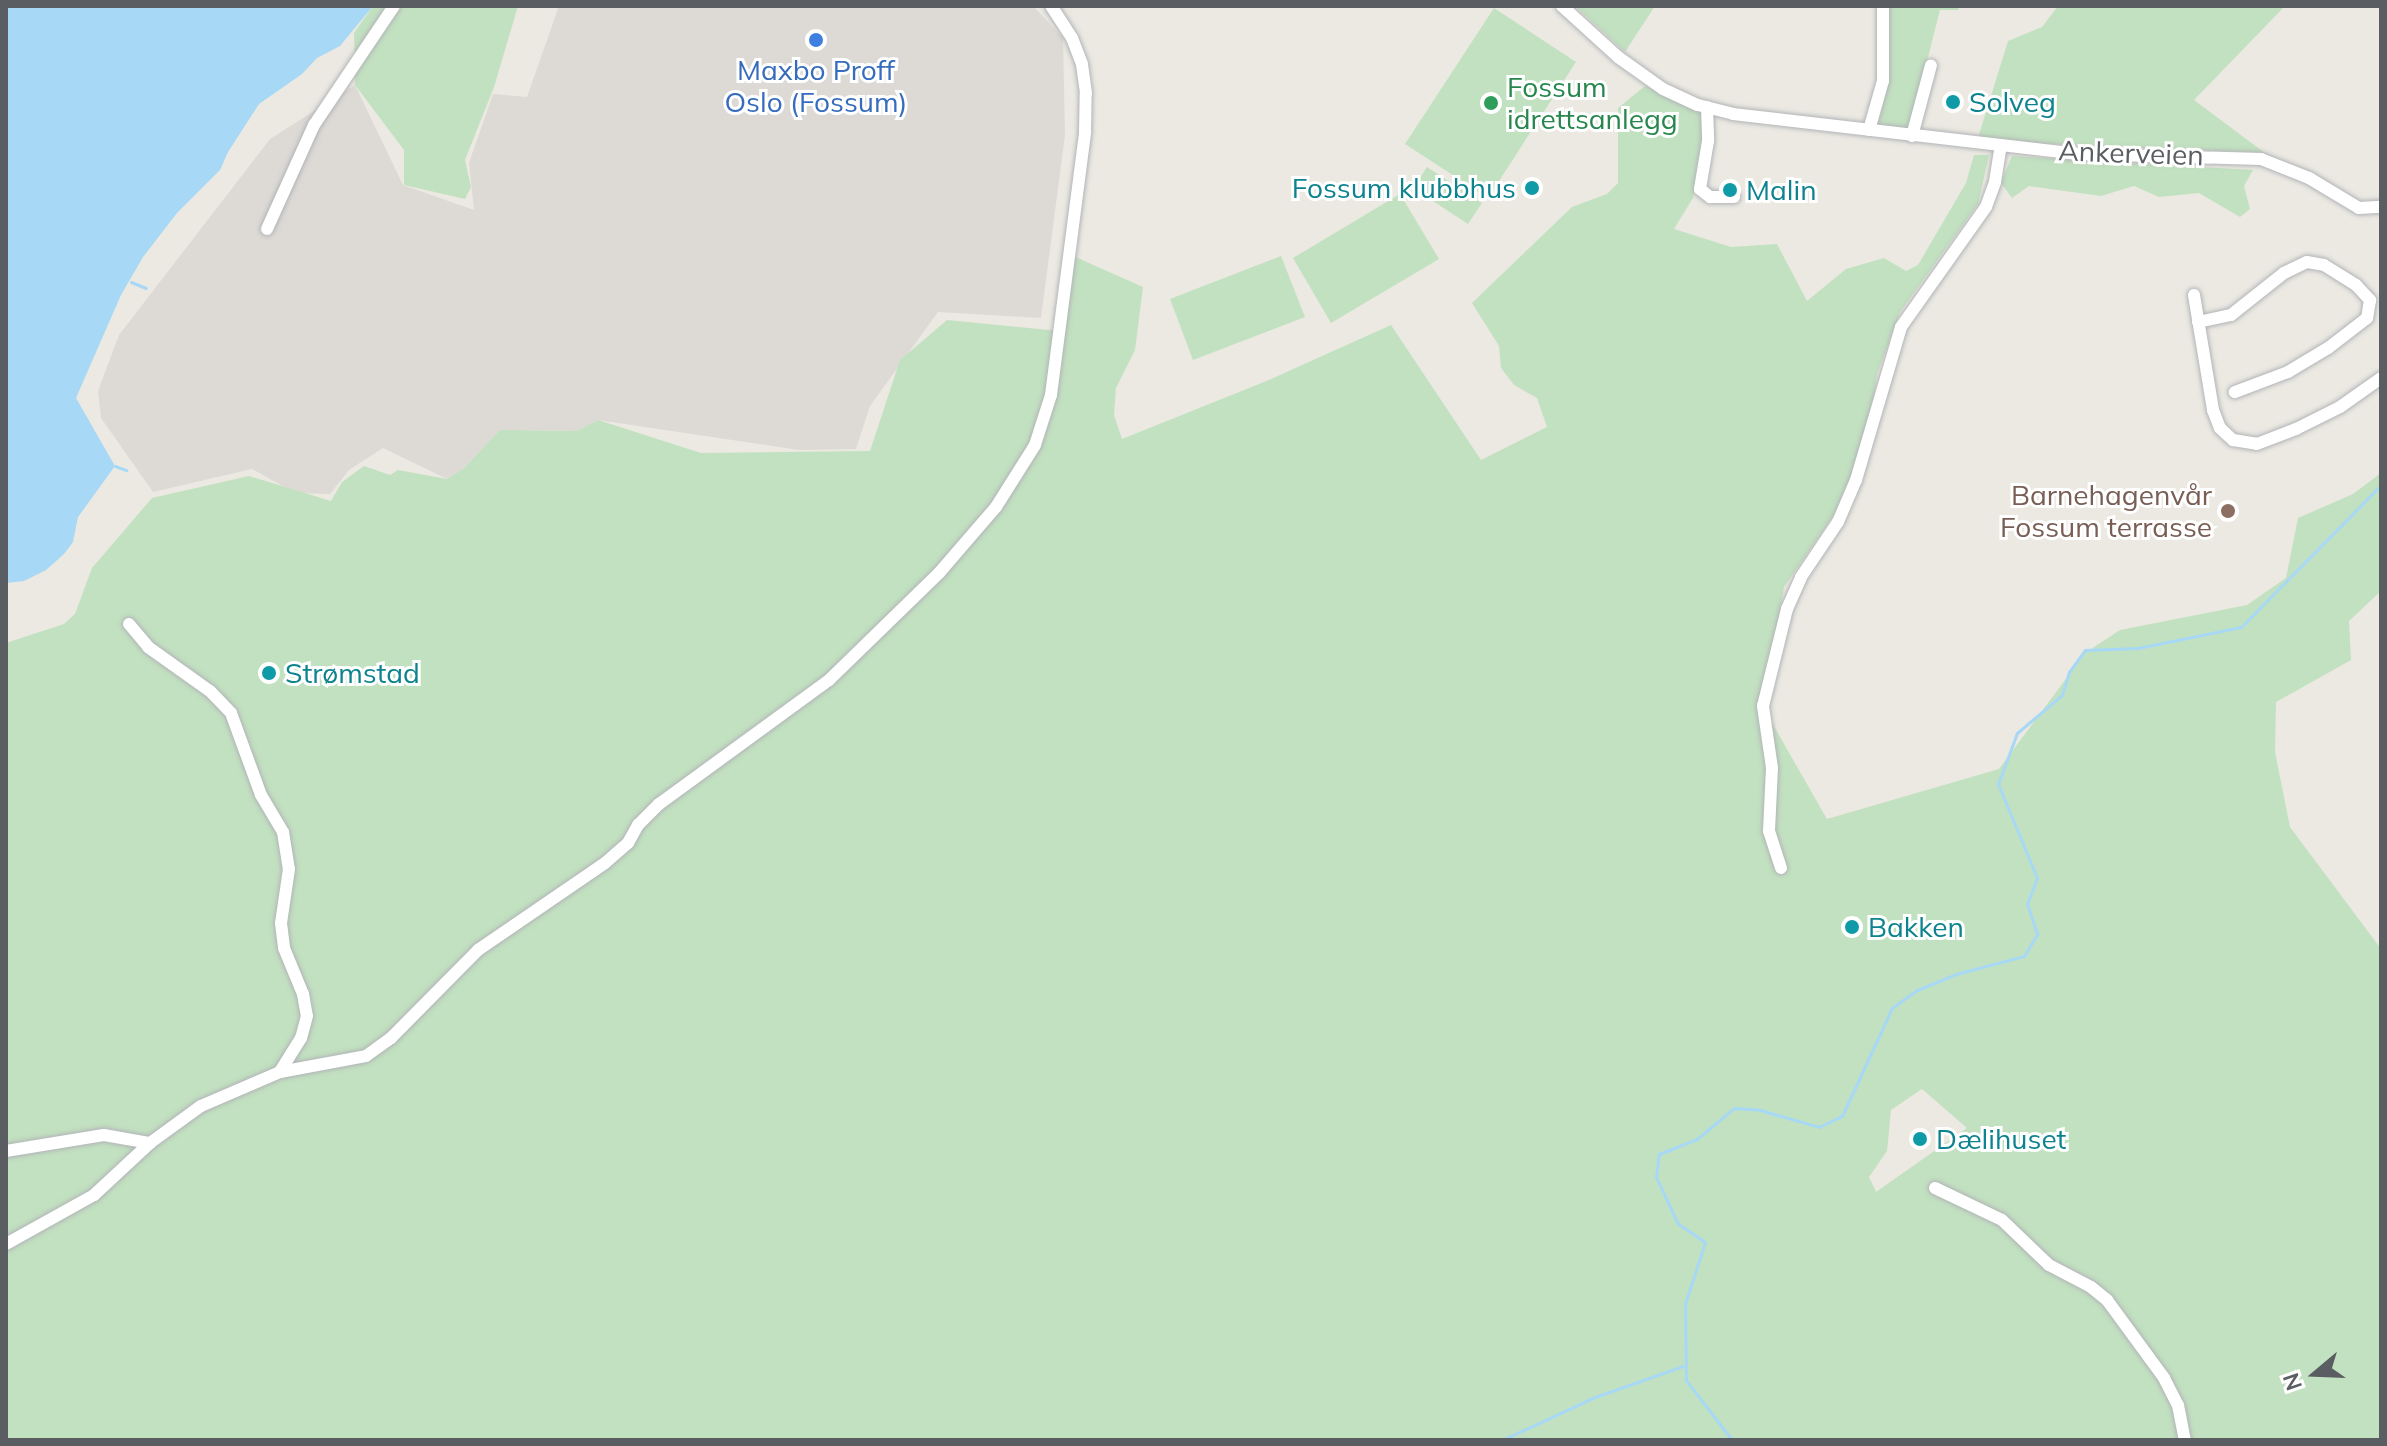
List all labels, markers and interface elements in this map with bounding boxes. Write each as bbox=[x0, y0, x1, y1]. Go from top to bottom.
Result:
marker: Maxbo Proff Oslo (Fossum) bbox=[807, 31, 825, 49]
place label: Maxbo Proff Oslo (Fossum) bbox=[725, 53, 907, 119]
place label: Fossum idrettsanlegg bbox=[1507, 70, 1678, 136]
place label: Solveg bbox=[1969, 85, 2056, 119]
marker: Solveg bbox=[1944, 93, 1962, 111]
marker: Fossum idrettsanlegg bbox=[1482, 94, 1500, 112]
street label: Ankerveien bbox=[2058, 134, 2204, 172]
place label: Fossum klubbhus bbox=[1292, 171, 1516, 205]
place label: Malin bbox=[1746, 173, 1817, 207]
marker: Fossum klubbhus bbox=[1523, 179, 1541, 197]
marker: Malin bbox=[1721, 181, 1739, 199]
place label: Barnehagenvår Fossum terrasse bbox=[2000, 478, 2212, 544]
marker: Barnehagenvår Fossum terrasse bbox=[2219, 502, 2237, 520]
place label: Strømstad bbox=[285, 656, 420, 690]
marker: Strømstad bbox=[260, 664, 278, 682]
place label: Bakken bbox=[1868, 910, 1964, 944]
marker: Bakken bbox=[1843, 918, 1861, 936]
place label: Dælihuset bbox=[1936, 1122, 2066, 1156]
marker: Dælihuset bbox=[1911, 1130, 1929, 1148]
north arrow bbox=[2275, 1334, 2355, 1414]
text: N bbox=[2276, 1369, 2308, 1394]

